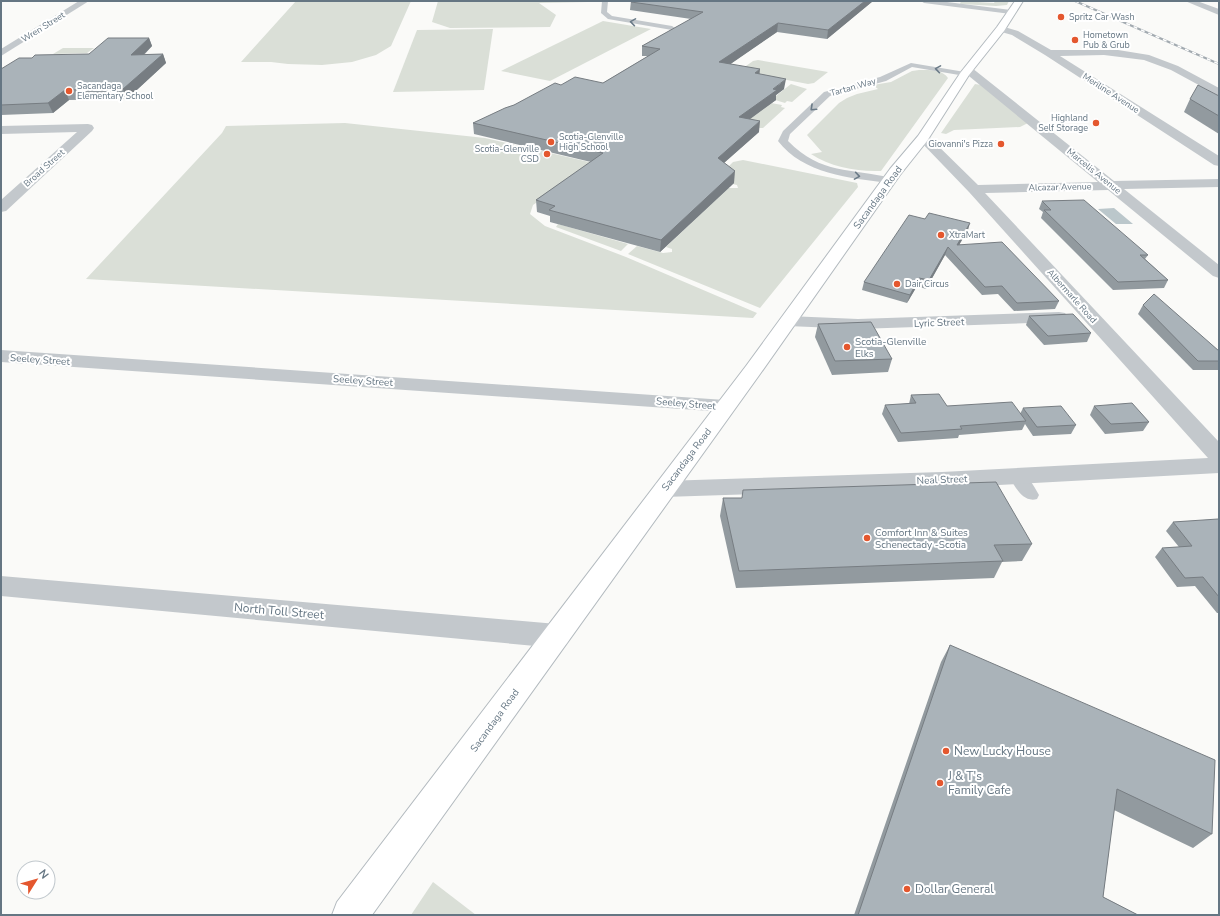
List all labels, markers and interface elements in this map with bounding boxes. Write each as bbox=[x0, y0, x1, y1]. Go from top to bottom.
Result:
street label: Wren Street bbox=[19, 8, 68, 45]
place label: Spritz Car Wash bbox=[1069, 11, 1135, 23]
marker: Spritz Car Wash bbox=[1056, 12, 1066, 22]
one-way arrow bbox=[630, 18, 636, 27]
place label: Hometown Pub & Grub bbox=[1083, 29, 1130, 51]
marker: Hometown Pub & Grub bbox=[1070, 35, 1080, 45]
one-way arrow bbox=[935, 65, 941, 74]
street label: Meriline Avenue bbox=[1080, 70, 1142, 116]
street label: Tartan Way bbox=[829, 75, 878, 99]
place label: Sacandaga Elementary School bbox=[77, 80, 153, 102]
marker: Sacandaga Elementary School bbox=[64, 86, 74, 96]
one-way arrow bbox=[810, 103, 818, 110]
place label: Highland Self Storage bbox=[1038, 112, 1088, 134]
marker: Highland Self Storage bbox=[1091, 118, 1101, 128]
place label: Scotia-Glenville High School bbox=[559, 131, 623, 153]
marker: Scotia-Glenville High School bbox=[546, 137, 556, 147]
place label: Giovanni's Pizza bbox=[928, 138, 993, 150]
marker: Giovanni's Pizza bbox=[996, 139, 1006, 149]
place label: Scotia-Glenville CSD bbox=[475, 143, 539, 165]
street label: Marcelis Avenue bbox=[1064, 145, 1124, 197]
street label: Broad Street bbox=[21, 146, 68, 190]
marker: Scotia-Glenville CSD bbox=[542, 149, 552, 159]
street label: Sacandaga Road bbox=[850, 163, 906, 232]
one-way arrow bbox=[854, 171, 860, 179]
street label: Alcazar Avenue bbox=[1028, 180, 1092, 194]
place label: XtraMart bbox=[949, 229, 986, 241]
marker: XtraMart bbox=[936, 230, 946, 240]
street label: Albermarle Road bbox=[1045, 266, 1099, 326]
place label: Dair Circus bbox=[905, 278, 949, 290]
marker: Dair Circus bbox=[892, 279, 902, 289]
street label: Lyric Street bbox=[914, 315, 965, 331]
place label: Scotia-Glenville Elks bbox=[855, 335, 926, 361]
marker: Scotia-Glenville Elks bbox=[842, 342, 852, 352]
street label: Seeley Street bbox=[10, 351, 71, 369]
street label: Seeley Street bbox=[333, 372, 394, 390]
street label: Seeley Street bbox=[655, 394, 717, 414]
street label: Sacandaga Road bbox=[659, 425, 715, 494]
street label: Neal Street bbox=[916, 472, 968, 488]
place label: Comfort Inn & Suites Schenectady -Scotia bbox=[875, 526, 968, 552]
marker: Comfort Inn & Suites Schenectady -Scotia bbox=[862, 533, 872, 543]
street label: North Toll Street bbox=[233, 599, 325, 623]
street label: Sacandaga Road bbox=[467, 686, 523, 755]
place label: New Lucky House bbox=[954, 743, 1051, 759]
marker: New Lucky House bbox=[941, 746, 951, 756]
place label: J & T's Family Cafe bbox=[947, 768, 1011, 798]
marker: J & T's Family Cafe bbox=[935, 778, 945, 788]
north arrow bbox=[16, 860, 56, 900]
text: N bbox=[35, 866, 52, 882]
place label: Dollar General bbox=[915, 881, 994, 897]
marker: Dollar General bbox=[902, 884, 912, 894]

